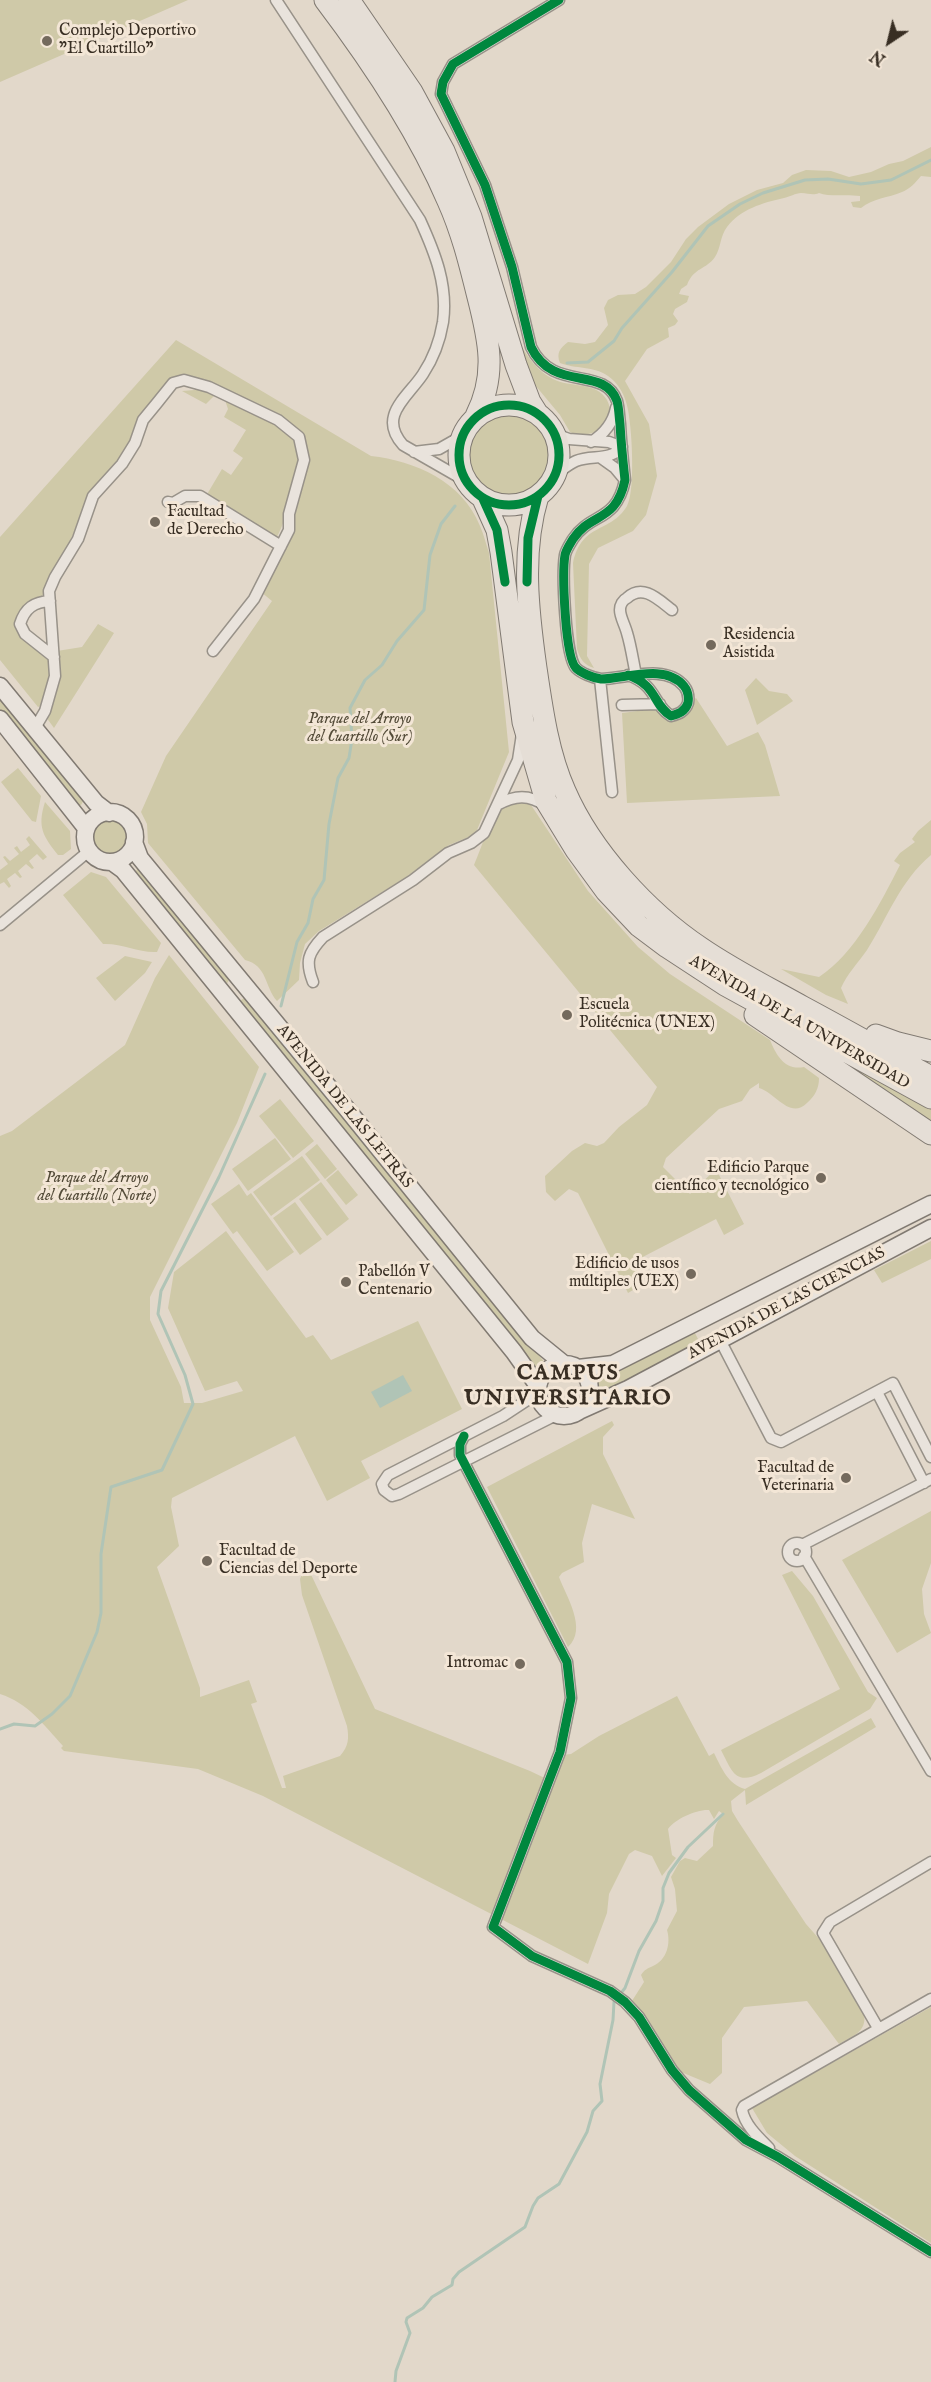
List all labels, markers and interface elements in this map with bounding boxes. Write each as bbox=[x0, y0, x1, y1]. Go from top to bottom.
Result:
north arrow bbox=[859, 12, 919, 72]
place label: Complejo Deportivo "El Cuartillo" bbox=[59, 22, 196, 60]
marker: Complejo Deportivo "El Cuartillo" bbox=[40, 34, 54, 48]
text: N bbox=[867, 45, 890, 69]
place label: Facultad de Derecho bbox=[167, 503, 244, 541]
marker: Facultad de Derecho bbox=[148, 515, 162, 529]
place label: Residencia Asistida bbox=[723, 626, 795, 664]
marker: Residencia Asistida bbox=[704, 638, 718, 652]
park label: Parque del Arroyo del Cuartillo (Sur) bbox=[308, 710, 412, 748]
street label: AVENIDA DE LA UNIVERSIDAD bbox=[685, 952, 913, 1094]
place label: Escuela Politécnica (UNEX) bbox=[579, 996, 715, 1034]
marker: Escuela Politécnica (UNEX) bbox=[560, 1008, 574, 1022]
street label: AVENIDA DE LAS LETRAS bbox=[272, 1021, 416, 1193]
place label: Edificio Parque científico y tecnológico bbox=[655, 1159, 809, 1197]
park label: Parque del Arroyo del Cuartillo (Norte) bbox=[38, 1169, 156, 1207]
marker: Edificio Parque científico y tecnológico bbox=[814, 1171, 828, 1185]
street label: AVENIDA DE LAS CIENCIAS bbox=[685, 1244, 889, 1364]
place label: Edificio de usos múltiples (UEX) bbox=[569, 1255, 679, 1293]
place label: Pabellón V Centenario bbox=[358, 1263, 432, 1301]
marker: Edificio de usos múltiples (UEX) bbox=[684, 1267, 698, 1281]
marker: Pabellón V Centenario bbox=[339, 1275, 353, 1289]
district label: CAMPUS UNIVERSITARIO bbox=[464, 1361, 672, 1412]
place label: Facultad de Veterinaria bbox=[757, 1459, 834, 1497]
marker: Facultad de Veterinaria bbox=[839, 1471, 853, 1485]
place label: Facultad de Ciencias del Deporte bbox=[219, 1542, 358, 1580]
marker: Facultad de Ciencias del Deporte bbox=[200, 1554, 214, 1568]
place label: Intromac bbox=[447, 1654, 508, 1674]
marker: Intromac bbox=[513, 1657, 527, 1671]

